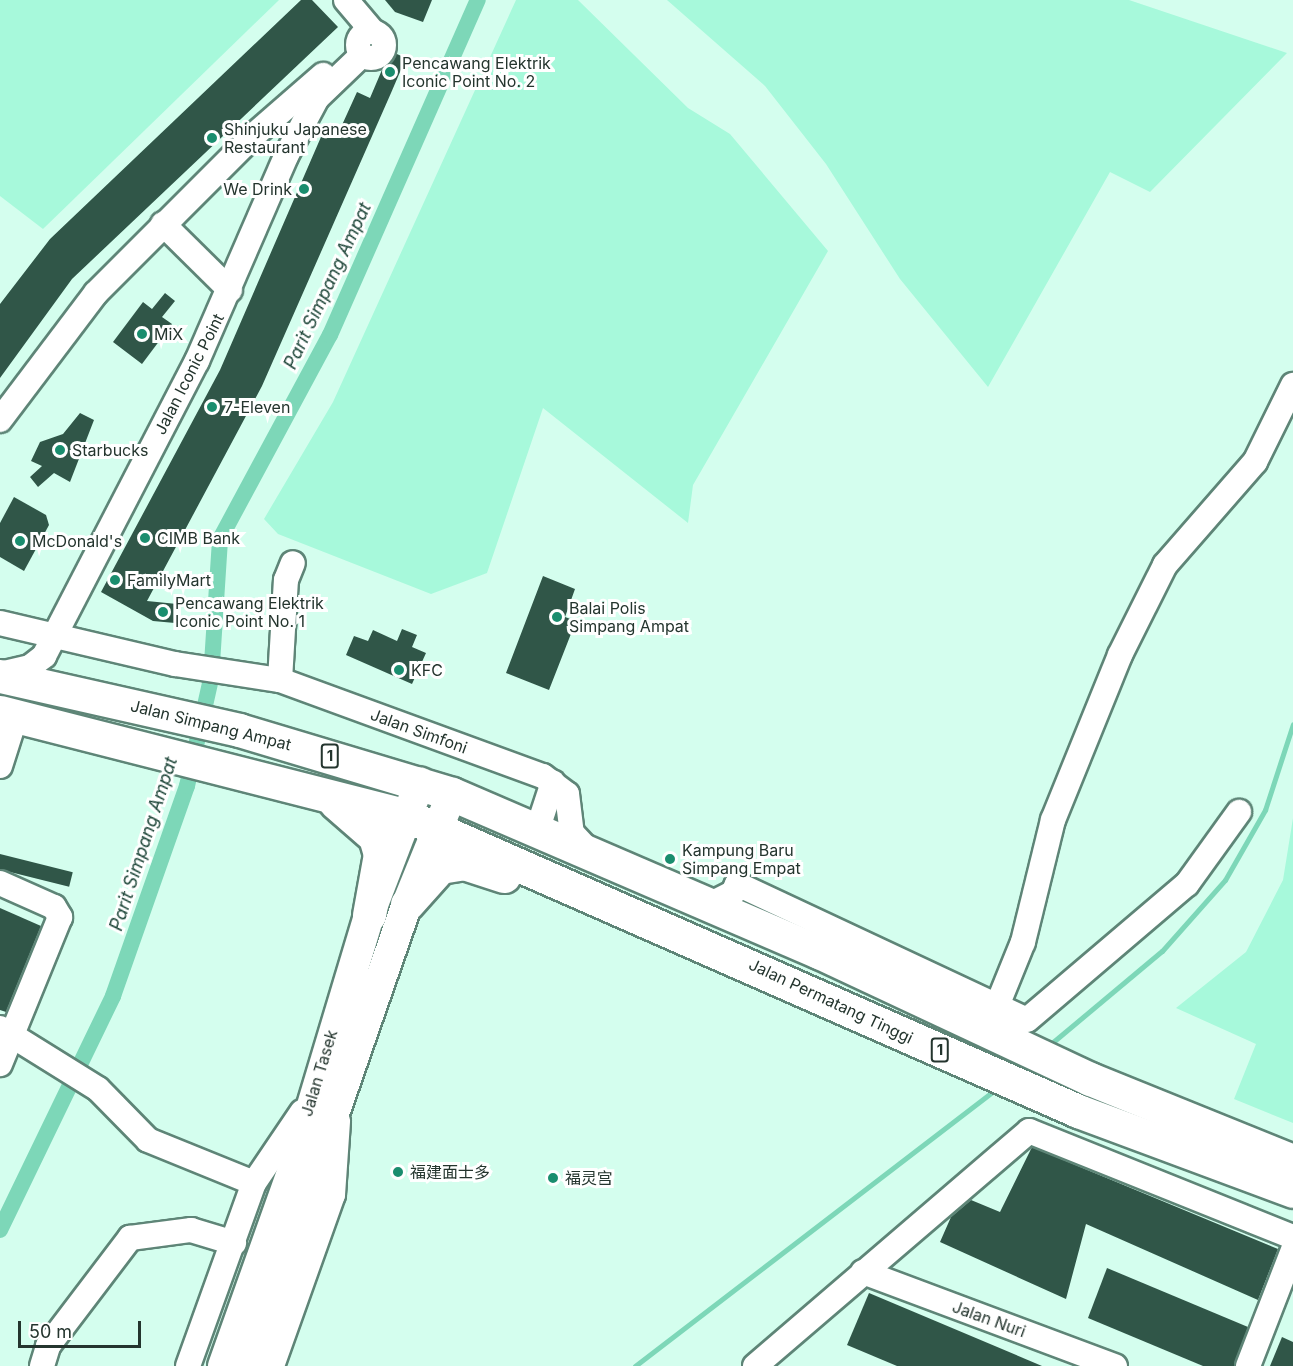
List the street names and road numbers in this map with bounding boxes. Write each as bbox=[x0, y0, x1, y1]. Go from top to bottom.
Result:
street label: Jalan Iconic Point bbox=[150, 310, 228, 438]
street label: Jalan Simpang Ampat bbox=[129, 696, 293, 754]
street label: Jalan Simfoni bbox=[368, 705, 470, 757]
road number: 1 bbox=[320, 744, 340, 768]
street label: Jalan Permatang Tinggi bbox=[746, 954, 916, 1048]
street label: Jalan Tasek bbox=[297, 1027, 341, 1119]
road number: 1 bbox=[930, 1038, 950, 1062]
street label: Jalan Nuri bbox=[950, 1297, 1028, 1341]

